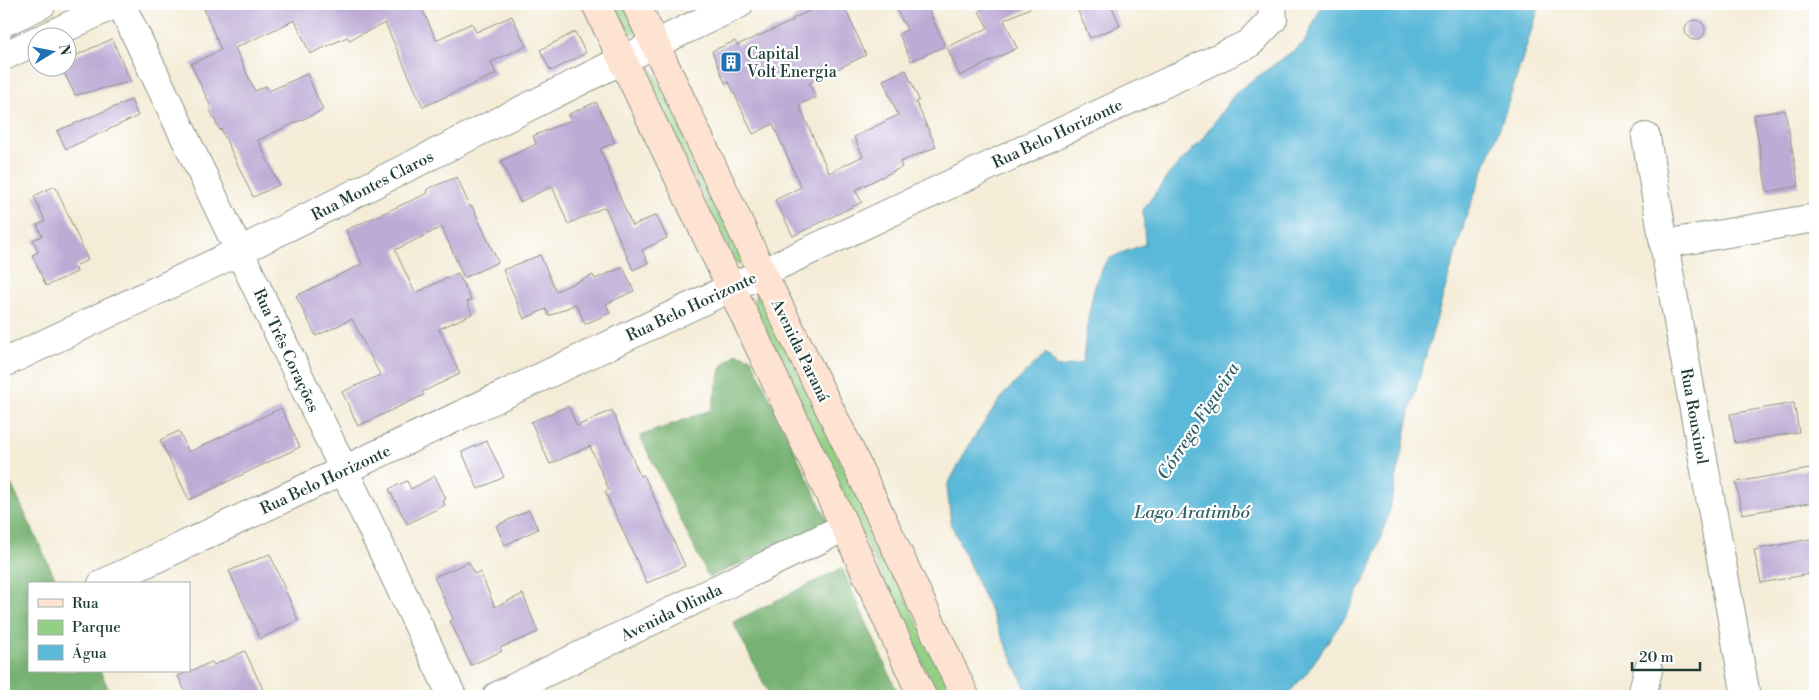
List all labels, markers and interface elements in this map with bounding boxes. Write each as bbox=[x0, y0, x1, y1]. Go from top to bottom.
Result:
north arrow bbox=[28, 28, 78, 78]
text: N bbox=[54, 43, 74, 57]
place label: Capital Volt Energia bbox=[746, 44, 838, 82]
building icon: Capital Volt Energia bbox=[719, 50, 743, 74]
street label: Rua Belo Horizonte bbox=[989, 95, 1126, 173]
street label: Rua Montes Claros bbox=[308, 146, 437, 225]
street label: Rua Belo Horizonte bbox=[623, 268, 760, 346]
street label: Rua Três Corações bbox=[249, 285, 324, 416]
street label: Avenida Paraná bbox=[766, 295, 834, 406]
water label: Córrego Figueira bbox=[1152, 358, 1245, 484]
street label: Rua Rouxinol bbox=[1676, 367, 1712, 466]
street label: Rua Belo Horizonte bbox=[257, 441, 394, 519]
water label: Lago Aratimbó bbox=[1133, 501, 1250, 524]
street label: Avenida Olinda bbox=[616, 579, 726, 647]
legend bbox=[28, 582, 190, 672]
text: Rua bbox=[72, 594, 99, 613]
text: Parque bbox=[72, 618, 121, 637]
scale bar bbox=[1632, 640, 1699, 672]
text: Água bbox=[71, 643, 107, 663]
text: 20 m bbox=[1639, 648, 1674, 667]

